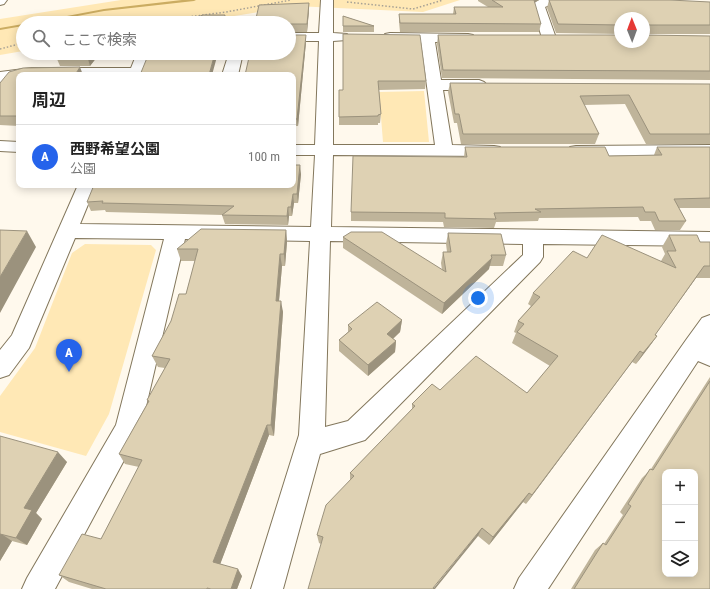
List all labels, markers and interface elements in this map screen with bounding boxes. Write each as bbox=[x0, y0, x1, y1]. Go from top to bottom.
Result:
north arrow bbox=[614, 12, 650, 48]
search box bbox=[16, 16, 296, 60]
icon: search bbox=[30, 27, 52, 49]
text: ここで検索 bbox=[62, 31, 137, 49]
text: 周辺 bbox=[32, 90, 66, 110]
text: 西野希望公園 bbox=[70, 140, 160, 158]
text: A bbox=[41, 149, 49, 164]
text: 100 m bbox=[248, 149, 280, 164]
text: 公園 bbox=[70, 161, 96, 176]
your location bbox=[468, 288, 488, 308]
pin: A bbox=[56, 339, 82, 372]
map controls bbox=[662, 469, 698, 577]
button: + bbox=[662, 469, 698, 505]
button: − bbox=[662, 505, 698, 541]
button: layers bbox=[662, 541, 698, 577]

